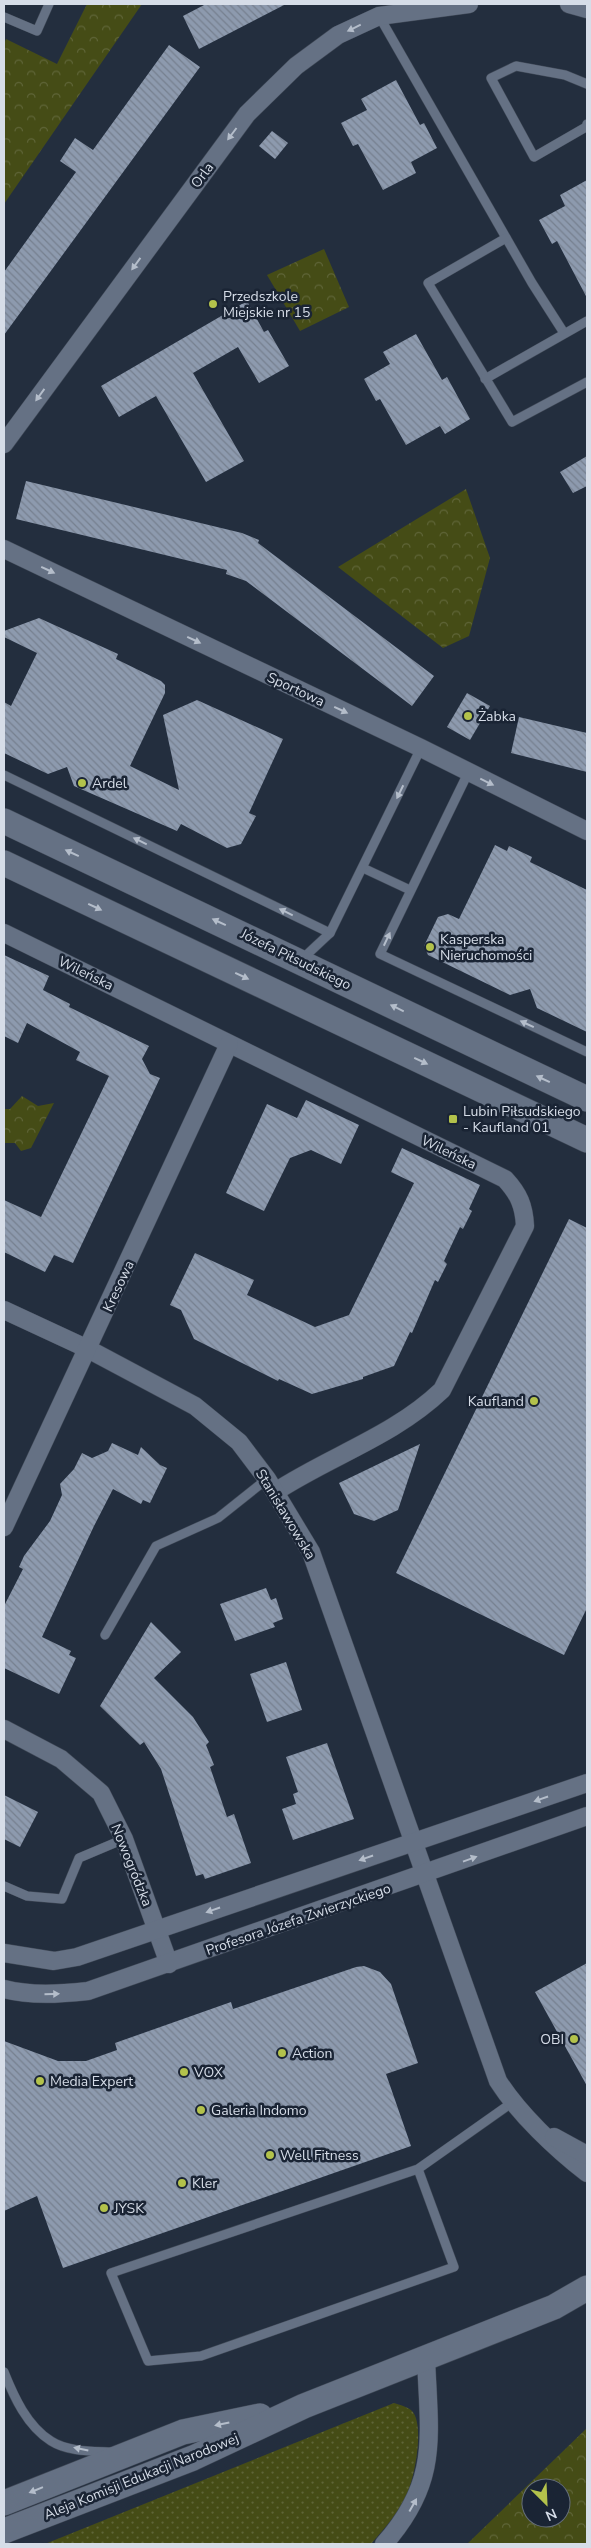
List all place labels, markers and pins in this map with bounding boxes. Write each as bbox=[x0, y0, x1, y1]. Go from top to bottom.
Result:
place label: Przedszkole Miejskie nr 15 bbox=[223, 287, 310, 322]
marker: Przedszkole Miejskie nr 15 bbox=[207, 298, 219, 310]
place label: Żabka bbox=[478, 707, 516, 726]
marker: Żabka bbox=[462, 710, 474, 722]
place label: Ardel bbox=[92, 774, 128, 793]
marker: Ardel bbox=[76, 777, 88, 789]
place label: Kasperska Nieruchomości bbox=[440, 930, 532, 965]
marker: Kasperska Nieruchomości bbox=[424, 941, 436, 953]
place label: Lubin Piłsudskiego - Kaufland 01 bbox=[463, 1102, 581, 1137]
marker: Lubin Piłsudskiego - Kaufland 01 bbox=[447, 1113, 459, 1125]
place label: Kaufland bbox=[468, 1392, 524, 1411]
marker: Kaufland bbox=[528, 1395, 540, 1407]
place label: OBI bbox=[540, 2030, 564, 2049]
marker: OBI bbox=[568, 2033, 580, 2045]
place label: Action bbox=[292, 2044, 333, 2063]
marker: Action bbox=[276, 2047, 288, 2059]
place label: VOX bbox=[193, 2063, 223, 2082]
marker: VOX bbox=[178, 2066, 190, 2078]
place label: Media Expert bbox=[50, 2072, 133, 2091]
marker: Media Expert bbox=[34, 2075, 46, 2087]
place label: Galeria Indomo bbox=[211, 2101, 307, 2120]
marker: Galeria Indomo bbox=[195, 2104, 207, 2116]
place label: Well Fitness bbox=[280, 2146, 359, 2165]
marker: Well Fitness bbox=[264, 2149, 276, 2161]
place label: Kler bbox=[192, 2174, 217, 2193]
marker: Kler bbox=[176, 2177, 188, 2189]
place label: JYSK bbox=[113, 2199, 144, 2218]
marker: JYSK bbox=[98, 2202, 110, 2214]

